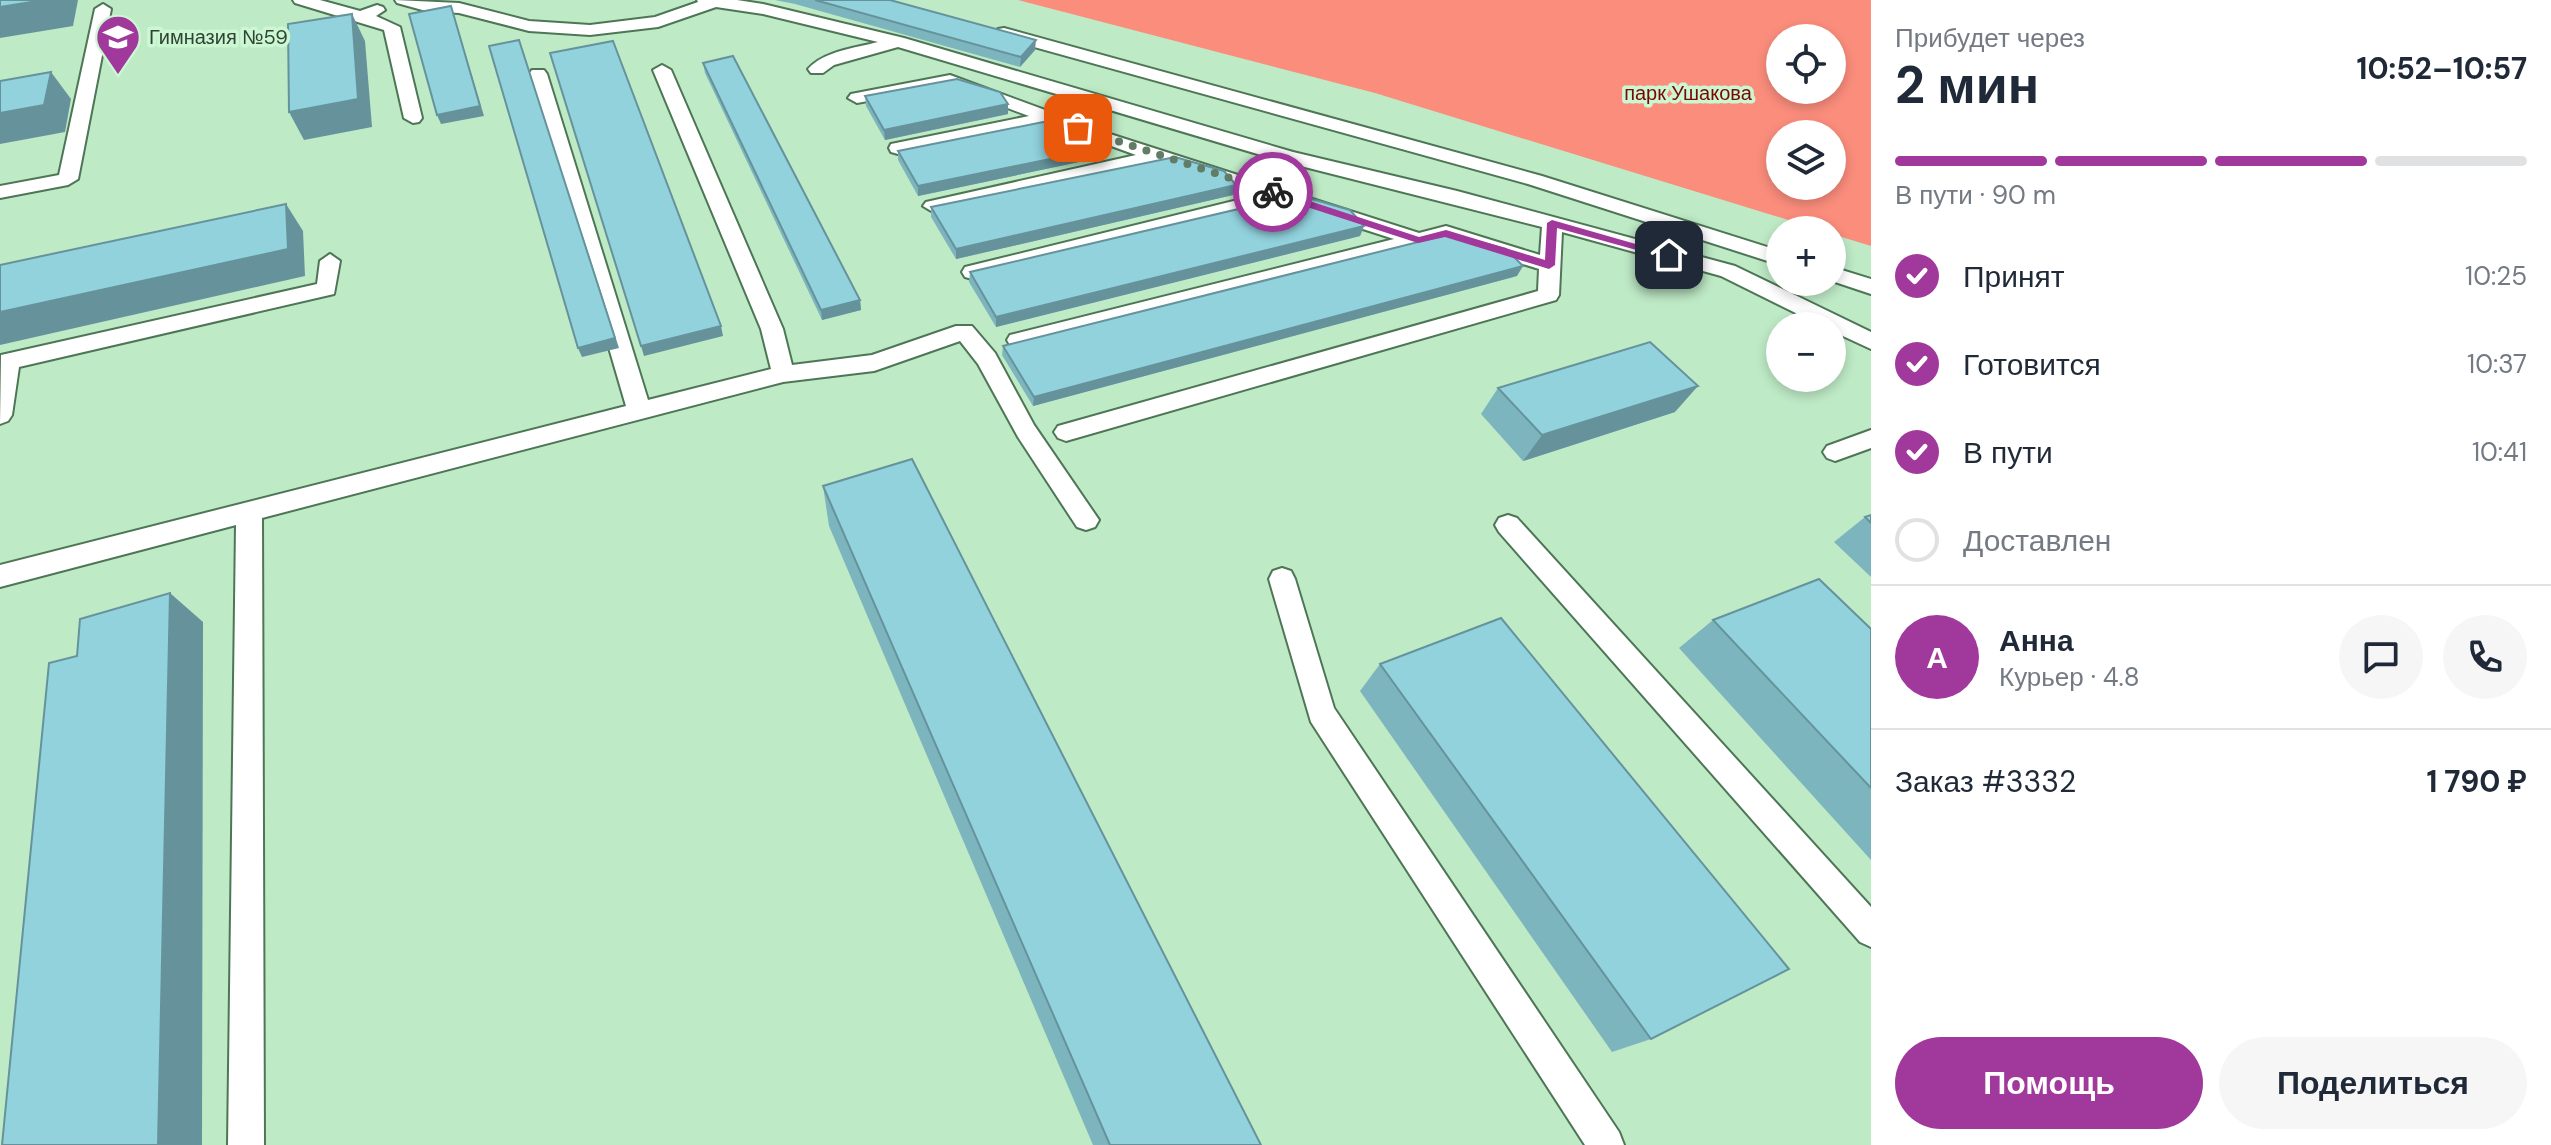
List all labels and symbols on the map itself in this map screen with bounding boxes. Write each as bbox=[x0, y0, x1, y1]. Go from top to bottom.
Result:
school or university icon: Гимназия №59 bbox=[94, 13, 142, 76]
place label: Гимназия №59 bbox=[149, 24, 288, 50]
park label: парк Ушакова bbox=[1624, 80, 1753, 106]
pin bbox=[1044, 94, 1112, 162]
courier bbox=[1233, 152, 1313, 232]
pin bbox=[1635, 221, 1703, 289]

